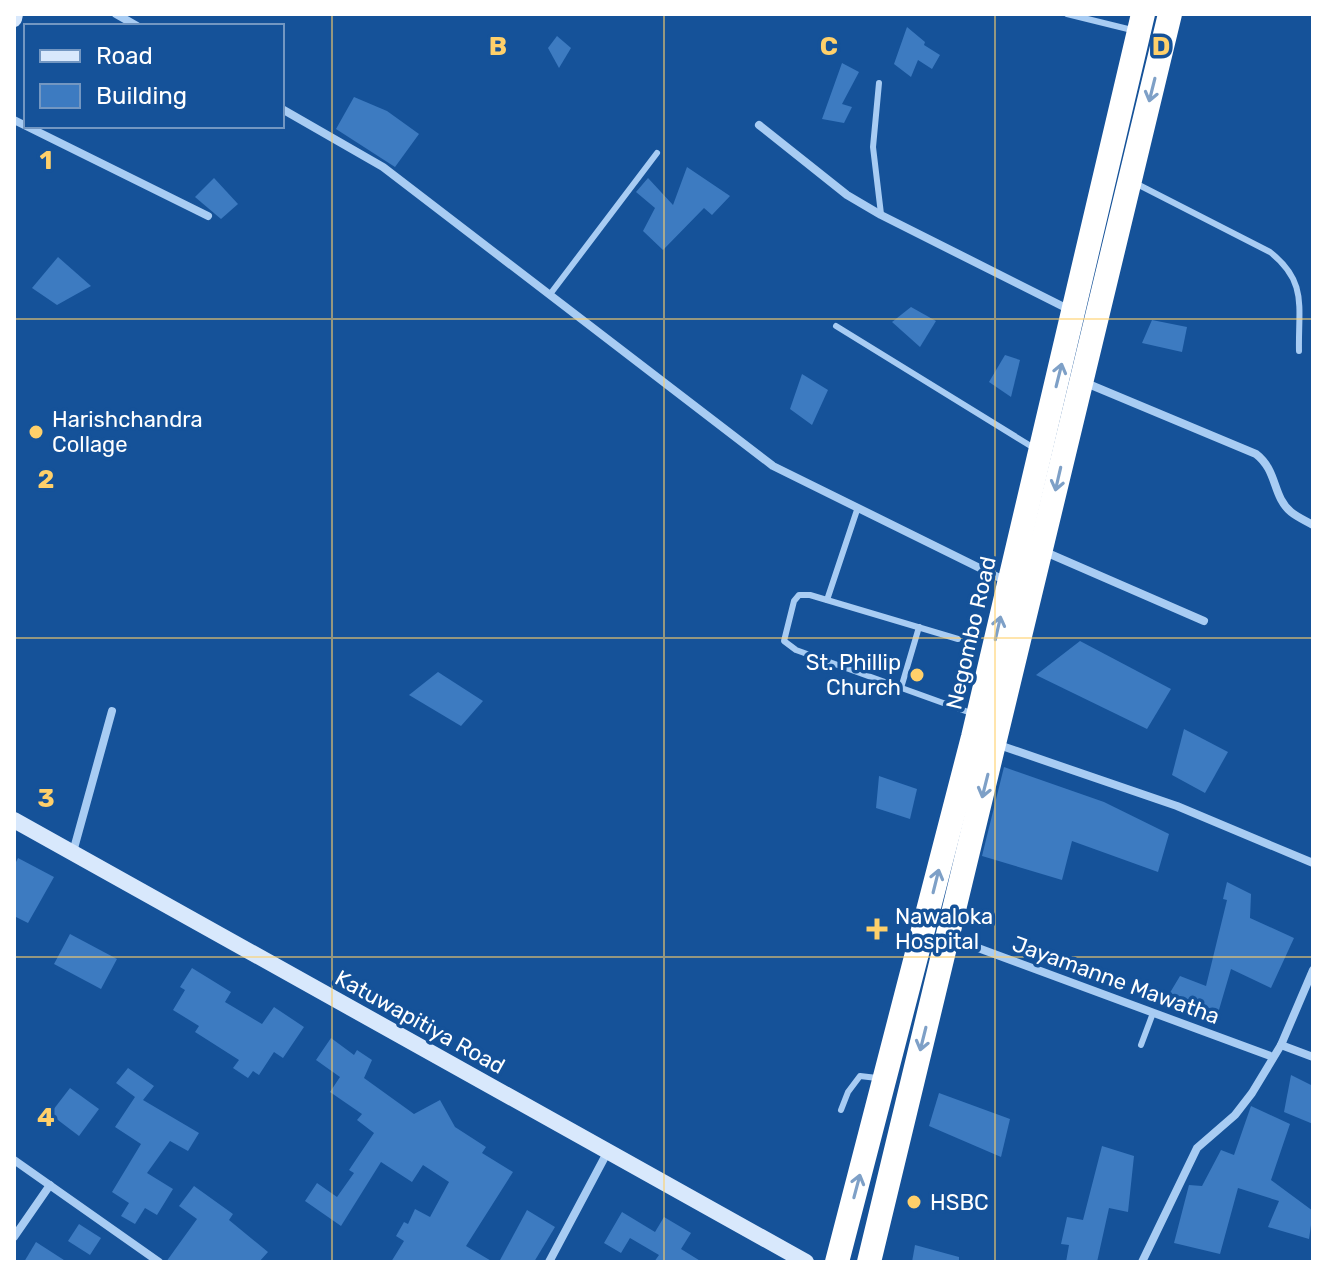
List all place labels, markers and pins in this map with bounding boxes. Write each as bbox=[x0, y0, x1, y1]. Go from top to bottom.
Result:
place label: Harishchandra Collage bbox=[52, 406, 203, 458]
marker: Harishchandra Collage bbox=[27, 423, 45, 441]
place label: St. Phillip Church bbox=[806, 649, 901, 701]
marker: St. Phillip Church bbox=[908, 666, 926, 684]
place label: Nawaloka Hospital bbox=[895, 903, 993, 955]
marker: Nawaloka Hospital bbox=[866, 918, 888, 940]
place label: HSBC bbox=[930, 1189, 989, 1216]
marker: HSBC bbox=[905, 1193, 923, 1211]

